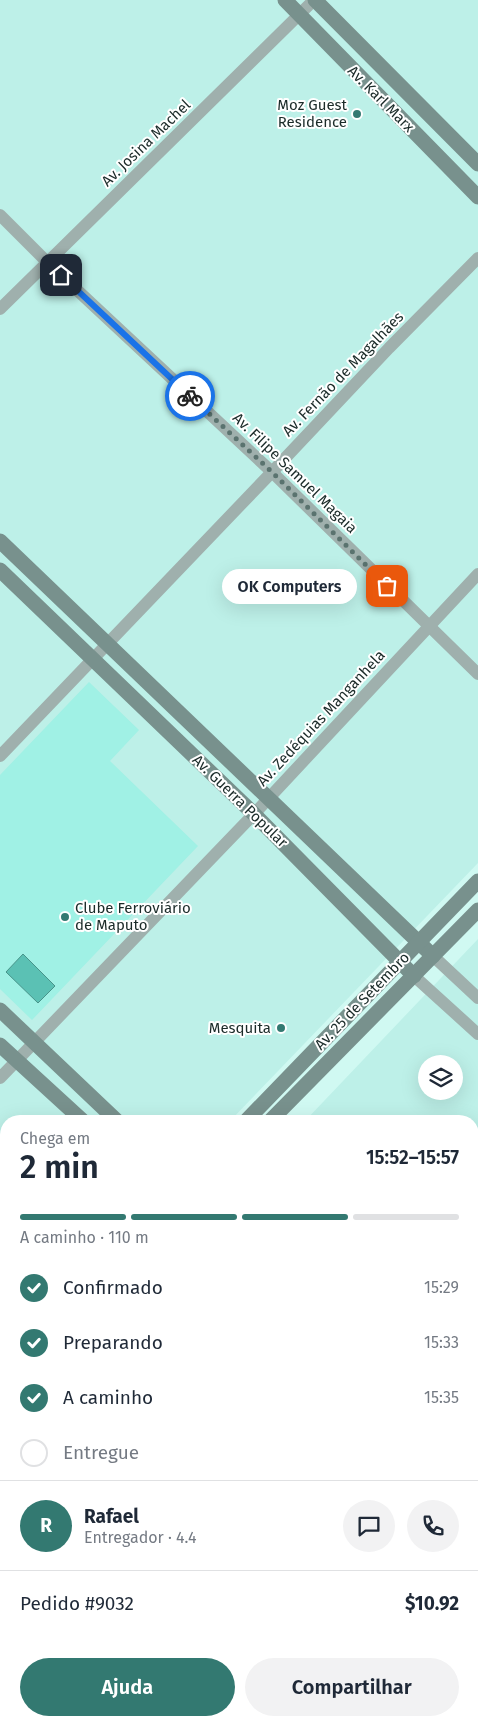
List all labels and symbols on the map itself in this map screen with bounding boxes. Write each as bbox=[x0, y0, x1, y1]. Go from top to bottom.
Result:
street label: Av. Karl Marx bbox=[344, 62, 419, 137]
street label: Av. Josina Machel bbox=[98, 96, 195, 190]
place label: Moz Guest Residence bbox=[277, 96, 348, 131]
marker: Moz Guest Residence bbox=[351, 108, 363, 120]
pin bbox=[40, 254, 82, 296]
street label: Av. Fernão de Magalhães bbox=[279, 308, 407, 440]
courier bbox=[165, 371, 215, 421]
street label: Av. Filipe Samuel Magaia bbox=[229, 409, 361, 537]
pin bbox=[366, 565, 408, 607]
callout: OK Computers bbox=[222, 568, 357, 604]
street label: Av. Zedéquias Manganhela bbox=[253, 646, 389, 790]
street label: Av. Guerra Popular bbox=[189, 751, 292, 851]
place label: Clube Ferroviário de Maputo bbox=[75, 899, 191, 934]
marker: Clube Ferroviário de Maputo bbox=[59, 911, 71, 923]
street label: Av. 25 de Setembro bbox=[311, 949, 413, 1053]
place label: Mesquita bbox=[209, 1019, 271, 1037]
marker: Mesquita bbox=[275, 1022, 287, 1034]

